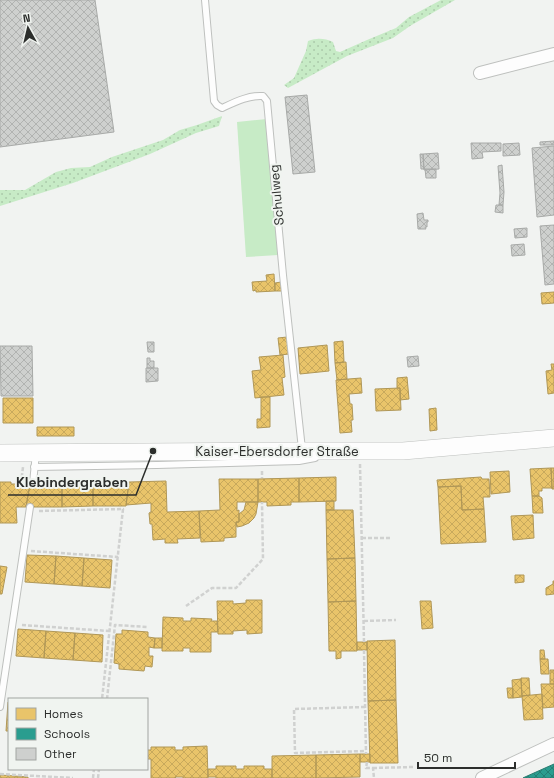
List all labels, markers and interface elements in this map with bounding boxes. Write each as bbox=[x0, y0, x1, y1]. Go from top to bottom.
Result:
north arrow bbox=[8, 8, 48, 48]
text: N bbox=[22, 11, 31, 26]
street label: Schulweg bbox=[265, 164, 288, 226]
street label: Kaiser-Ebersdorfer Straße bbox=[195, 443, 359, 460]
callout: Klebindergraben bbox=[8, 469, 136, 495]
text: Klebindergraben bbox=[16, 473, 128, 491]
legend bbox=[8, 698, 148, 770]
text: Homes bbox=[44, 706, 83, 722]
text: Schools bbox=[44, 726, 90, 742]
scale bar bbox=[418, 744, 515, 770]
text: Other bbox=[44, 746, 77, 762]
text: 50 m bbox=[424, 750, 452, 766]

